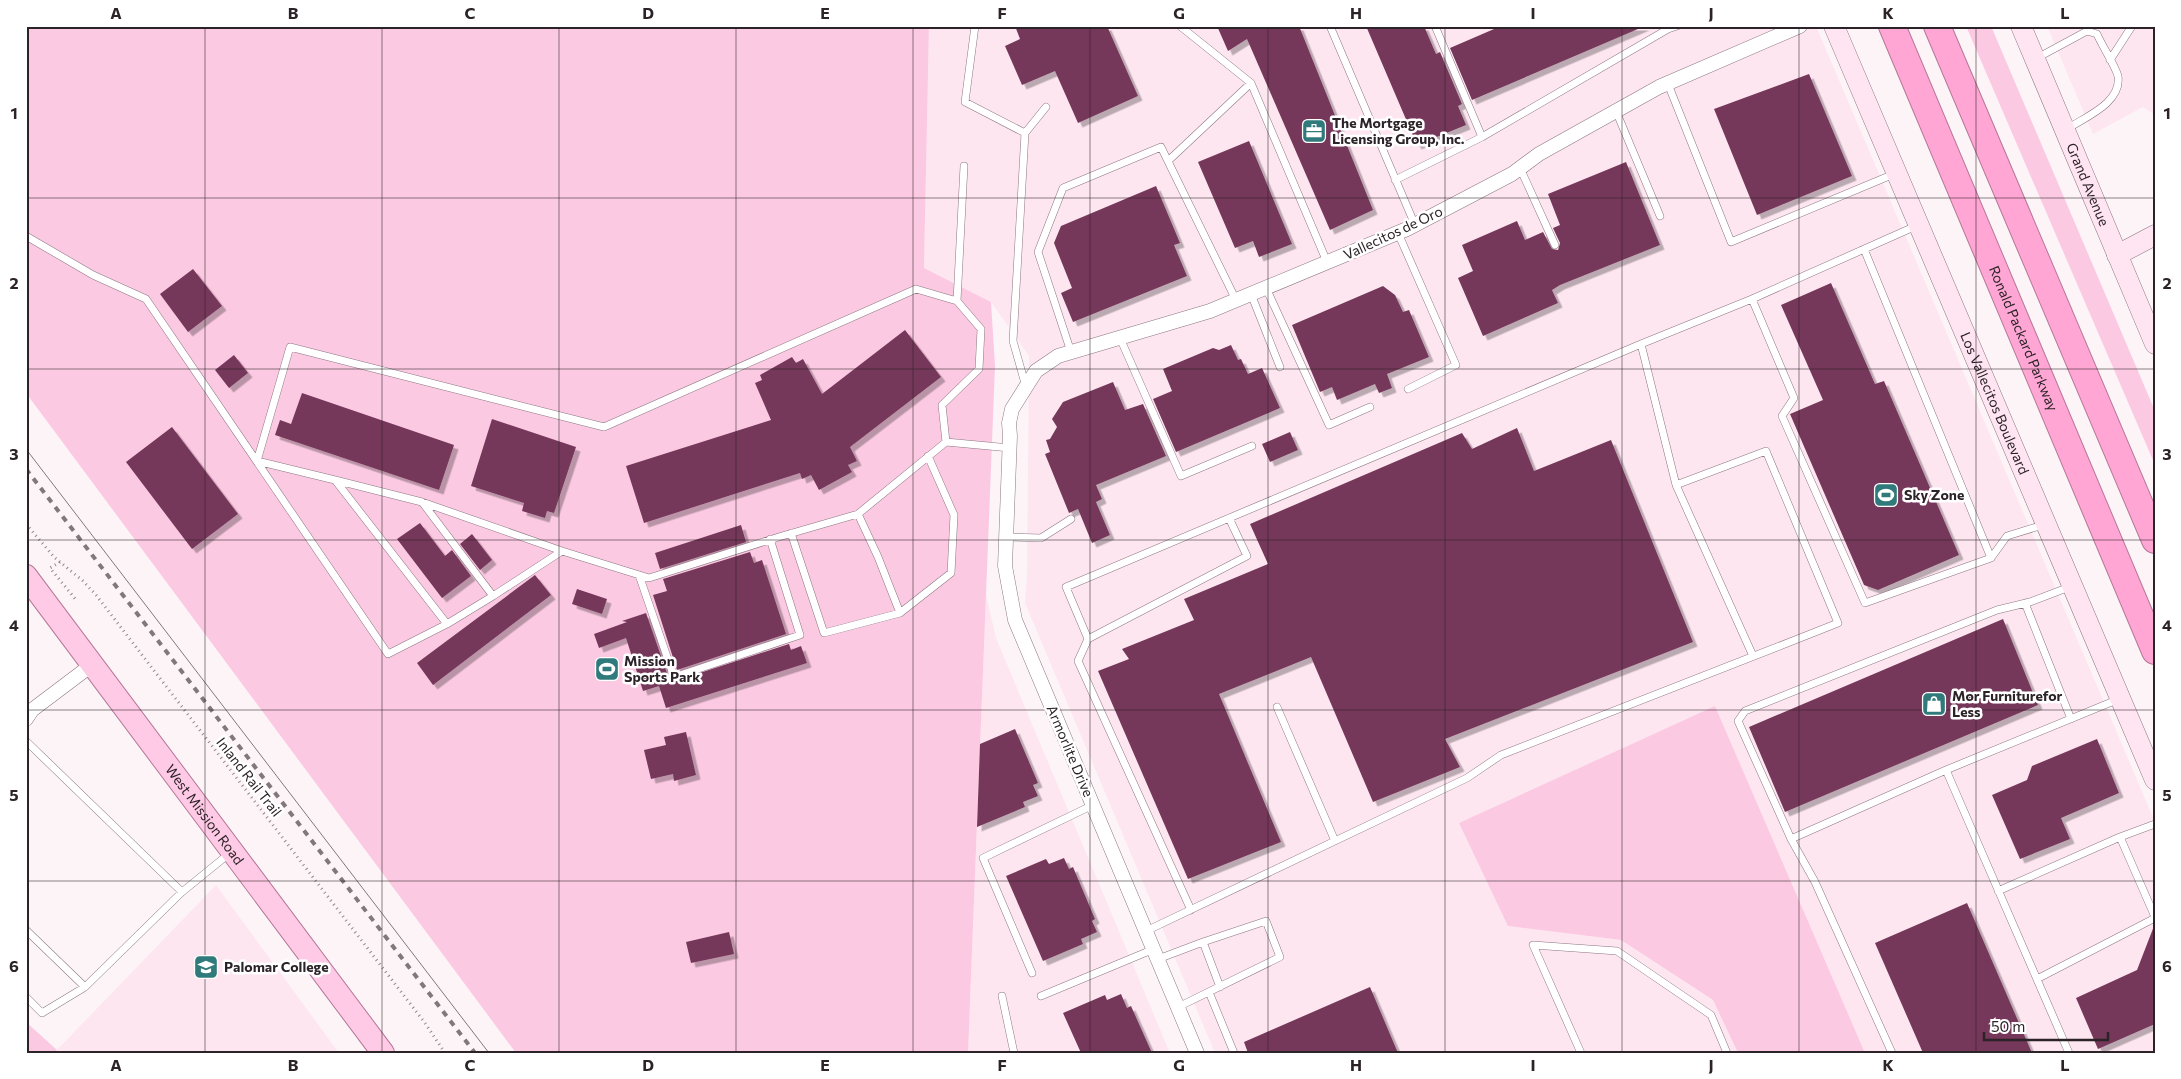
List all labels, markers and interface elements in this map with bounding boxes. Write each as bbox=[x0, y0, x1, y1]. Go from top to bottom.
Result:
text: A bbox=[110, 3, 122, 22]
text: B bbox=[288, 3, 299, 22]
text: C bbox=[465, 3, 476, 22]
text: D bbox=[642, 3, 654, 22]
text: E bbox=[820, 3, 830, 22]
text: F bbox=[997, 3, 1007, 22]
text: G bbox=[1173, 3, 1185, 22]
text: H bbox=[1350, 3, 1362, 22]
text: I bbox=[1530, 3, 1536, 22]
text: J bbox=[1708, 3, 1714, 22]
text: K bbox=[1882, 3, 1894, 22]
text: L bbox=[2060, 3, 2070, 22]
text: 1 bbox=[10, 103, 18, 122]
text: 1 bbox=[2163, 103, 2171, 122]
place label: The Mortgage Licensing Group, Inc. bbox=[1332, 114, 1465, 147]
office icon: The Mortgage Licensing Group, Inc. bbox=[1301, 118, 1327, 144]
street label: Grand Avenue bbox=[2063, 140, 2113, 228]
street label: Vallecitos de Oro bbox=[1341, 202, 1445, 263]
street label: Ronald Packard Parkway bbox=[1986, 263, 2062, 413]
text: 2 bbox=[9, 273, 19, 292]
text: 2 bbox=[2162, 273, 2172, 292]
street label: Los Vallecitos Boulevard bbox=[1957, 329, 2033, 477]
text: 3 bbox=[9, 444, 19, 463]
text: 3 bbox=[2162, 444, 2172, 463]
sports icon: Sky Zone bbox=[1873, 482, 1899, 508]
place label: Sky Zone bbox=[1904, 486, 1964, 503]
text: 4 bbox=[9, 615, 19, 634]
text: 4 bbox=[2162, 615, 2172, 634]
place label: Mission Sports Park bbox=[624, 652, 700, 685]
sports icon: Mission Sports Park bbox=[594, 656, 620, 682]
place label: Mor Furniturefor Less bbox=[1952, 687, 2063, 720]
shop icon: Mor Furniturefor Less bbox=[1921, 691, 1947, 717]
street label: Armorlite Drive bbox=[1043, 702, 1097, 799]
street label: Inland Rail Trail bbox=[213, 734, 286, 820]
street label: West Mission Road bbox=[162, 761, 248, 868]
text: 5 bbox=[9, 785, 19, 804]
text: 5 bbox=[2162, 785, 2172, 804]
school or university icon: Palomar College bbox=[193, 954, 219, 980]
text: 6 bbox=[9, 956, 19, 975]
text: 6 bbox=[2162, 956, 2172, 975]
place label: Palomar College bbox=[224, 958, 329, 975]
scale bar bbox=[1984, 1009, 2107, 1041]
text: 50 m bbox=[1991, 1017, 2025, 1035]
text: A bbox=[110, 1055, 122, 1074]
text: B bbox=[288, 1055, 299, 1074]
text: C bbox=[465, 1055, 476, 1074]
text: D bbox=[642, 1055, 654, 1074]
text: E bbox=[820, 1055, 830, 1074]
text: F bbox=[997, 1055, 1007, 1074]
text: G bbox=[1173, 1055, 1185, 1074]
text: H bbox=[1350, 1055, 1362, 1074]
text: I bbox=[1530, 1055, 1536, 1074]
text: J bbox=[1708, 1055, 1714, 1074]
text: K bbox=[1882, 1055, 1894, 1074]
text: L bbox=[2060, 1055, 2070, 1074]

